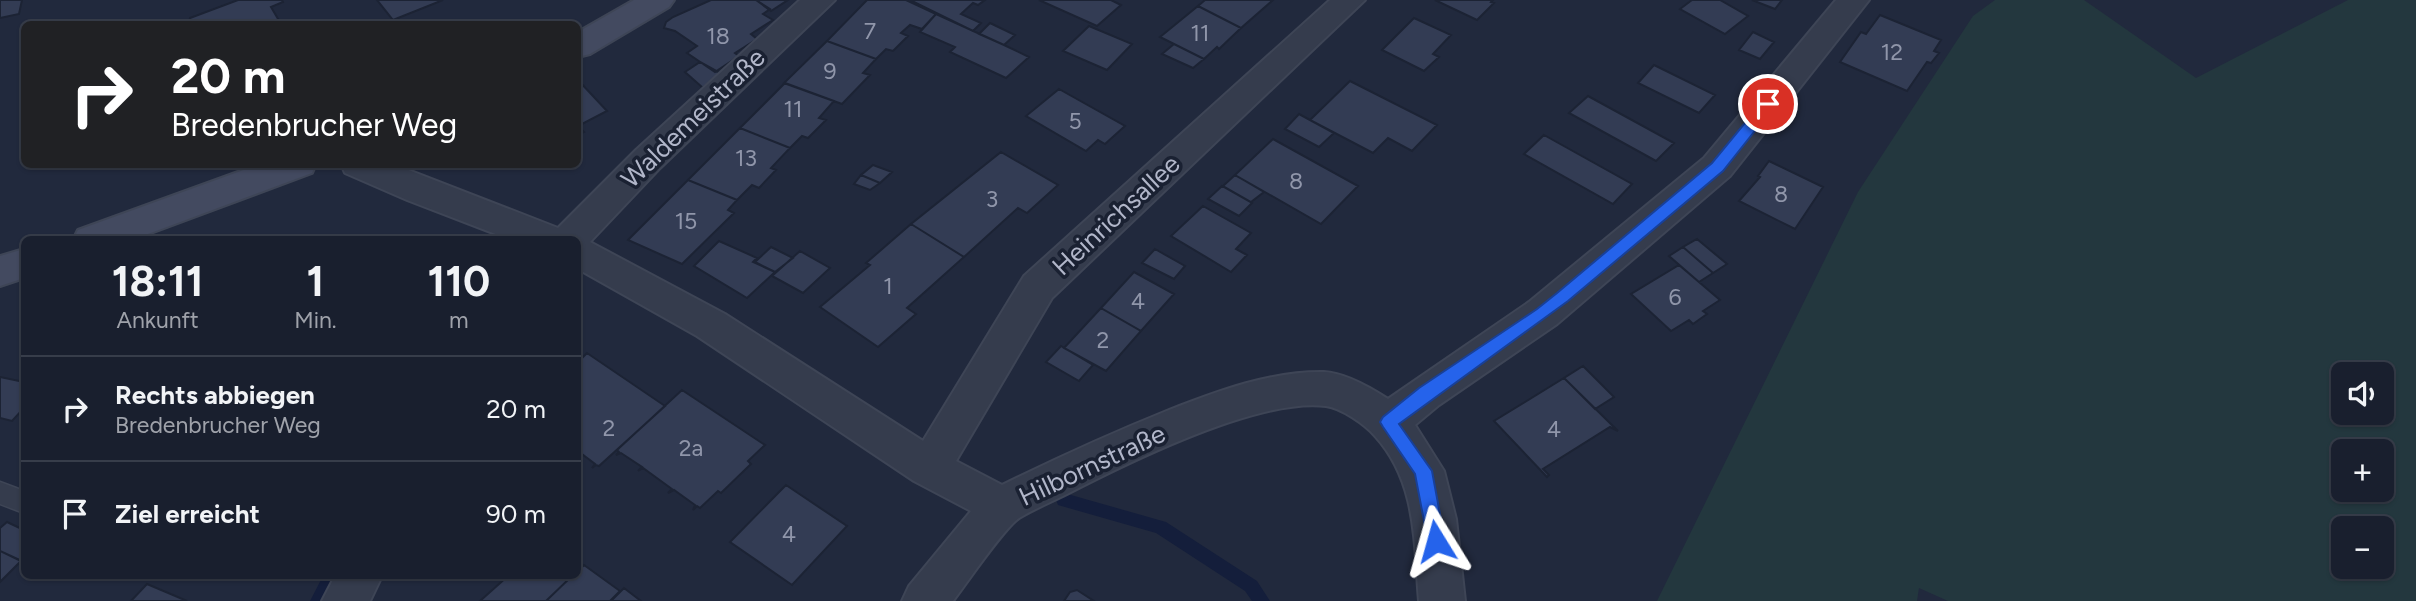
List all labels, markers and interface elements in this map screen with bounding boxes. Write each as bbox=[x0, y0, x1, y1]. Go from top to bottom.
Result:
house number: 7 bbox=[864, 17, 876, 45]
house number: 11 bbox=[1191, 19, 1210, 47]
house number: 18 bbox=[706, 22, 730, 50]
house number: 12 bbox=[1881, 38, 1903, 66]
street label: Waldemeistraße bbox=[614, 41, 772, 195]
text: 20 m bbox=[171, 46, 286, 105]
icon: right bbox=[56, 49, 147, 140]
house number: 9 bbox=[823, 57, 837, 85]
pin bbox=[1738, 74, 1798, 134]
icon: arrive bbox=[1749, 85, 1787, 123]
house number: 11 bbox=[784, 95, 803, 123]
text: Bredenbrucher Weg bbox=[171, 106, 457, 144]
house number: 5 bbox=[1068, 107, 1082, 135]
house number: 13 bbox=[735, 144, 757, 172]
street label: Heinrichsallee bbox=[1046, 148, 1186, 282]
house number: 8 bbox=[1289, 167, 1303, 195]
house number: 8 bbox=[1774, 180, 1788, 208]
house number: 3 bbox=[986, 185, 998, 213]
house number: 15 bbox=[675, 207, 697, 235]
text: 18:11 bbox=[112, 256, 203, 307]
text: 1 bbox=[307, 256, 324, 307]
text: 110 bbox=[427, 256, 490, 307]
house number: 1 bbox=[883, 272, 893, 300]
house number: 6 bbox=[1668, 283, 1682, 311]
house number: 4 bbox=[1131, 287, 1145, 315]
text: Ankunft bbox=[116, 306, 199, 334]
text: Min. bbox=[294, 306, 337, 334]
text: m bbox=[449, 306, 469, 334]
house number: 2 bbox=[1097, 326, 1109, 354]
map controls bbox=[2331, 362, 2394, 579]
button: sound bbox=[2331, 362, 2394, 425]
text: Rechts abbiegen bbox=[115, 379, 315, 411]
icon: right bbox=[56, 390, 94, 428]
text: 20 m bbox=[486, 393, 546, 425]
text: Bredenbrucher Weg bbox=[115, 411, 321, 439]
house number: 2 bbox=[603, 414, 615, 442]
house number: 4 bbox=[1547, 415, 1561, 443]
street label: Hilbornstraße bbox=[1014, 417, 1170, 513]
house number: 2a bbox=[679, 434, 703, 462]
button: + bbox=[2331, 439, 2394, 502]
icon: arrive bbox=[56, 495, 94, 533]
text: Ziel erreicht bbox=[115, 498, 260, 530]
text: 90 m bbox=[486, 498, 546, 530]
position arrow bbox=[1399, 504, 1473, 578]
button: − bbox=[2331, 516, 2394, 579]
house number: 4 bbox=[782, 520, 796, 548]

